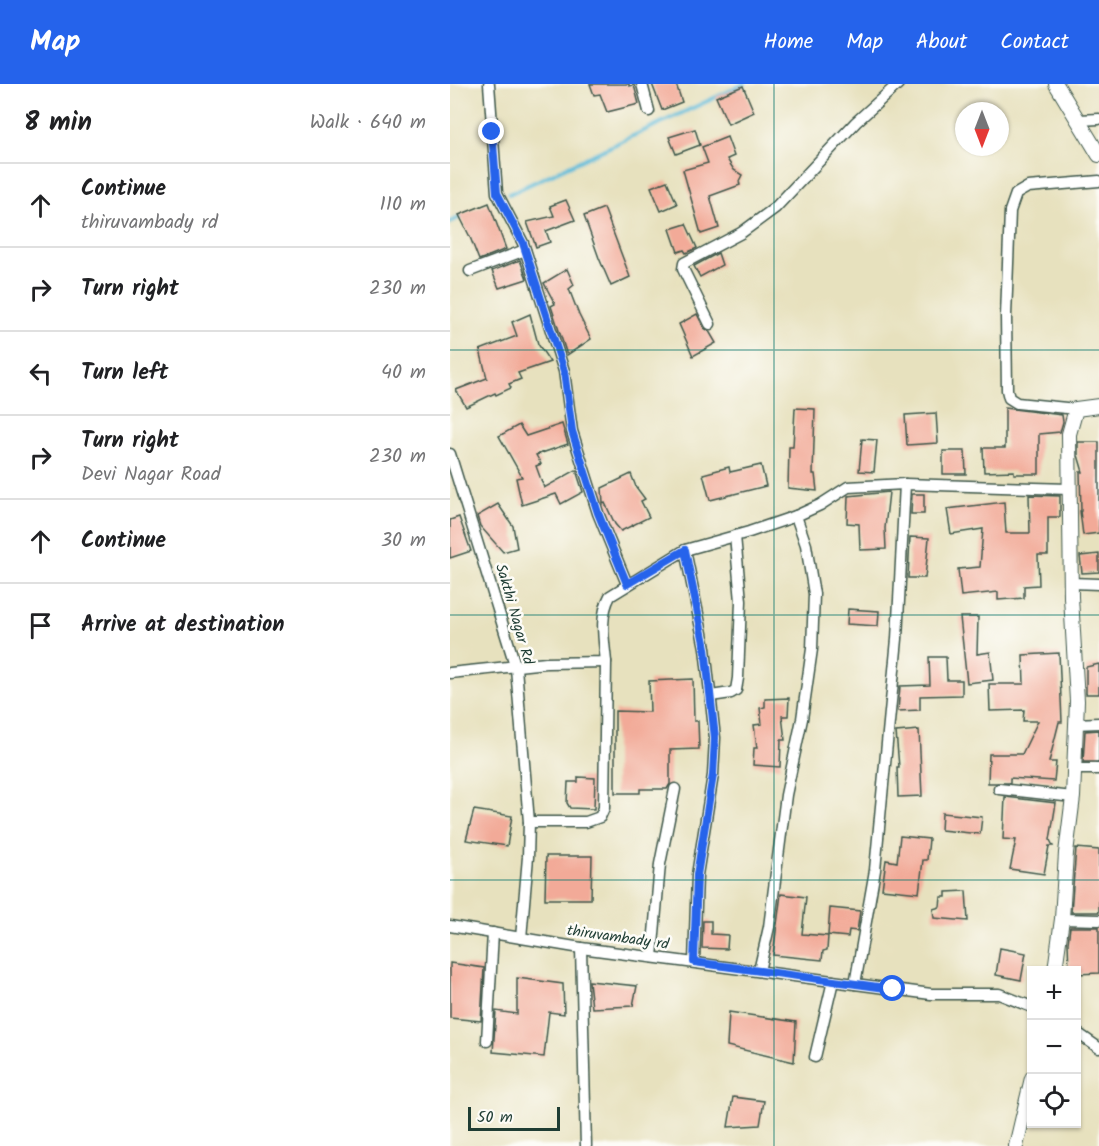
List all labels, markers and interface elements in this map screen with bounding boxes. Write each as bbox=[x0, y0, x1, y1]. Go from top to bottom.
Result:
text: Map bbox=[30, 20, 81, 65]
text: Home bbox=[764, 26, 813, 59]
text: Map bbox=[846, 26, 883, 59]
text: About bbox=[916, 26, 967, 59]
text: Contact bbox=[1000, 26, 1069, 59]
text: 8 min bbox=[24, 102, 92, 144]
north arrow bbox=[955, 102, 1009, 156]
text: Walk · 640 m bbox=[310, 107, 426, 139]
route end bbox=[478, 118, 504, 144]
text: Continue bbox=[81, 172, 166, 207]
icon: ahead bbox=[24, 189, 57, 222]
text: 110 m bbox=[380, 189, 426, 221]
text: thiruvambady rd bbox=[81, 207, 218, 239]
text: Turn right bbox=[81, 272, 179, 307]
icon: right bbox=[24, 273, 57, 306]
text: 230 m bbox=[369, 273, 426, 305]
text: Turn left bbox=[81, 356, 168, 391]
icon: left bbox=[24, 357, 57, 390]
text: 40 m bbox=[381, 357, 426, 389]
text: Turn right bbox=[81, 424, 179, 459]
icon: right bbox=[24, 441, 57, 474]
text: 230 m bbox=[369, 441, 426, 473]
text: Devi Nagar Road bbox=[81, 459, 221, 491]
text: Continue bbox=[81, 524, 166, 559]
icon: ahead bbox=[24, 525, 57, 558]
text: 30 m bbox=[381, 525, 426, 557]
street label: Sakthi Nagar Rd bbox=[488, 561, 540, 668]
text: Arrive at destination bbox=[81, 608, 284, 643]
icon: arrive bbox=[24, 609, 57, 642]
street label: thiruvambady rd bbox=[565, 919, 671, 957]
map controls bbox=[1027, 966, 1081, 1128]
button: + bbox=[1027, 966, 1081, 1020]
route start bbox=[879, 975, 905, 1001]
button: − bbox=[1027, 1020, 1081, 1074]
button: locate bbox=[1027, 1074, 1081, 1128]
scale bar bbox=[468, 1104, 560, 1132]
text: 50 m bbox=[477, 1105, 513, 1130]

